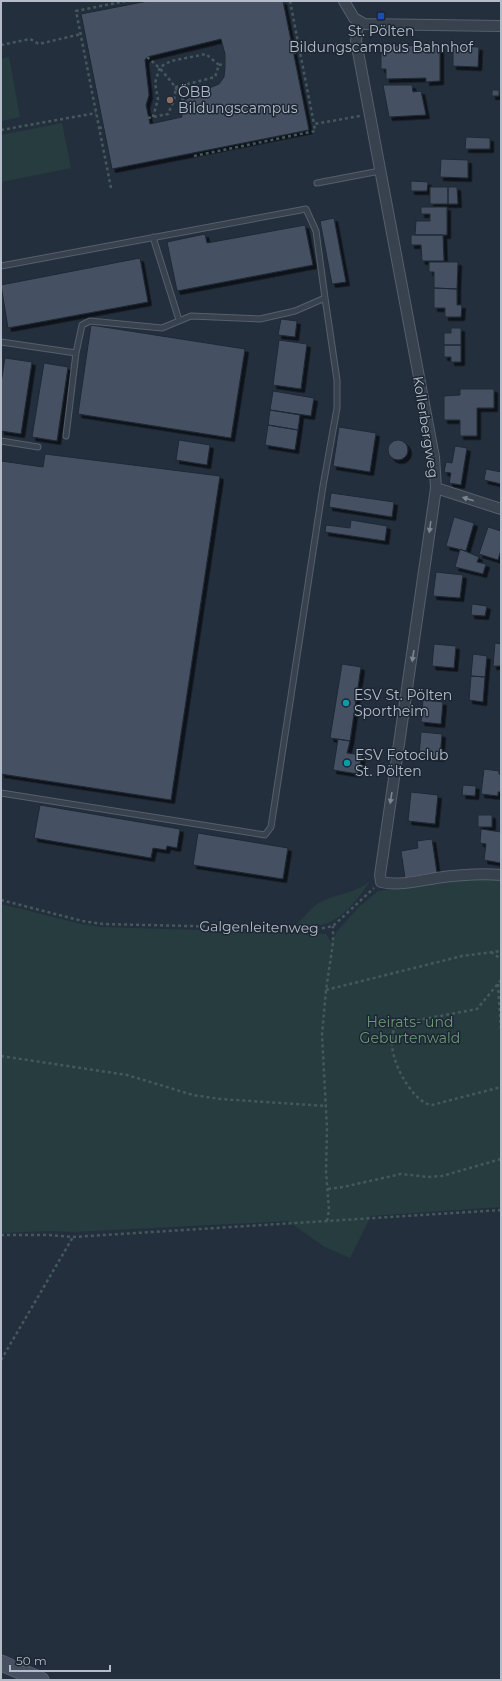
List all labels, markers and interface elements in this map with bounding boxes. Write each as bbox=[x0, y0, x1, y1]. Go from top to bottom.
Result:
marker: St. Pölten Bildungscampus Bahnhof bbox=[376, 11, 386, 21]
place label: St. Pölten Bildungscampus Bahnhof bbox=[289, 22, 474, 56]
place label: ÖBB Bildungscampus bbox=[178, 83, 298, 117]
marker: ÖBB Bildungscampus bbox=[165, 95, 175, 105]
street label: Kollerbergweg bbox=[409, 375, 443, 479]
one-way arrow bbox=[462, 496, 474, 502]
one-way arrow bbox=[427, 521, 433, 533]
one-way arrow bbox=[409, 649, 415, 662]
place label: ESV St. Pölten Sportheim bbox=[354, 686, 452, 720]
marker: ESV St. Pölten Sportheim bbox=[341, 698, 351, 708]
place label: ESV Fotoclub St. Pölten bbox=[355, 746, 448, 780]
marker: ESV Fotoclub St. Pölten bbox=[342, 758, 352, 768]
one-way arrow bbox=[388, 792, 394, 804]
street label: Galgenleitenweg bbox=[199, 917, 319, 937]
park label: Heirats- und Geburtenwald bbox=[360, 1013, 460, 1047]
scale bar bbox=[10, 1647, 110, 1673]
text: 50 m bbox=[16, 1653, 47, 1668]

